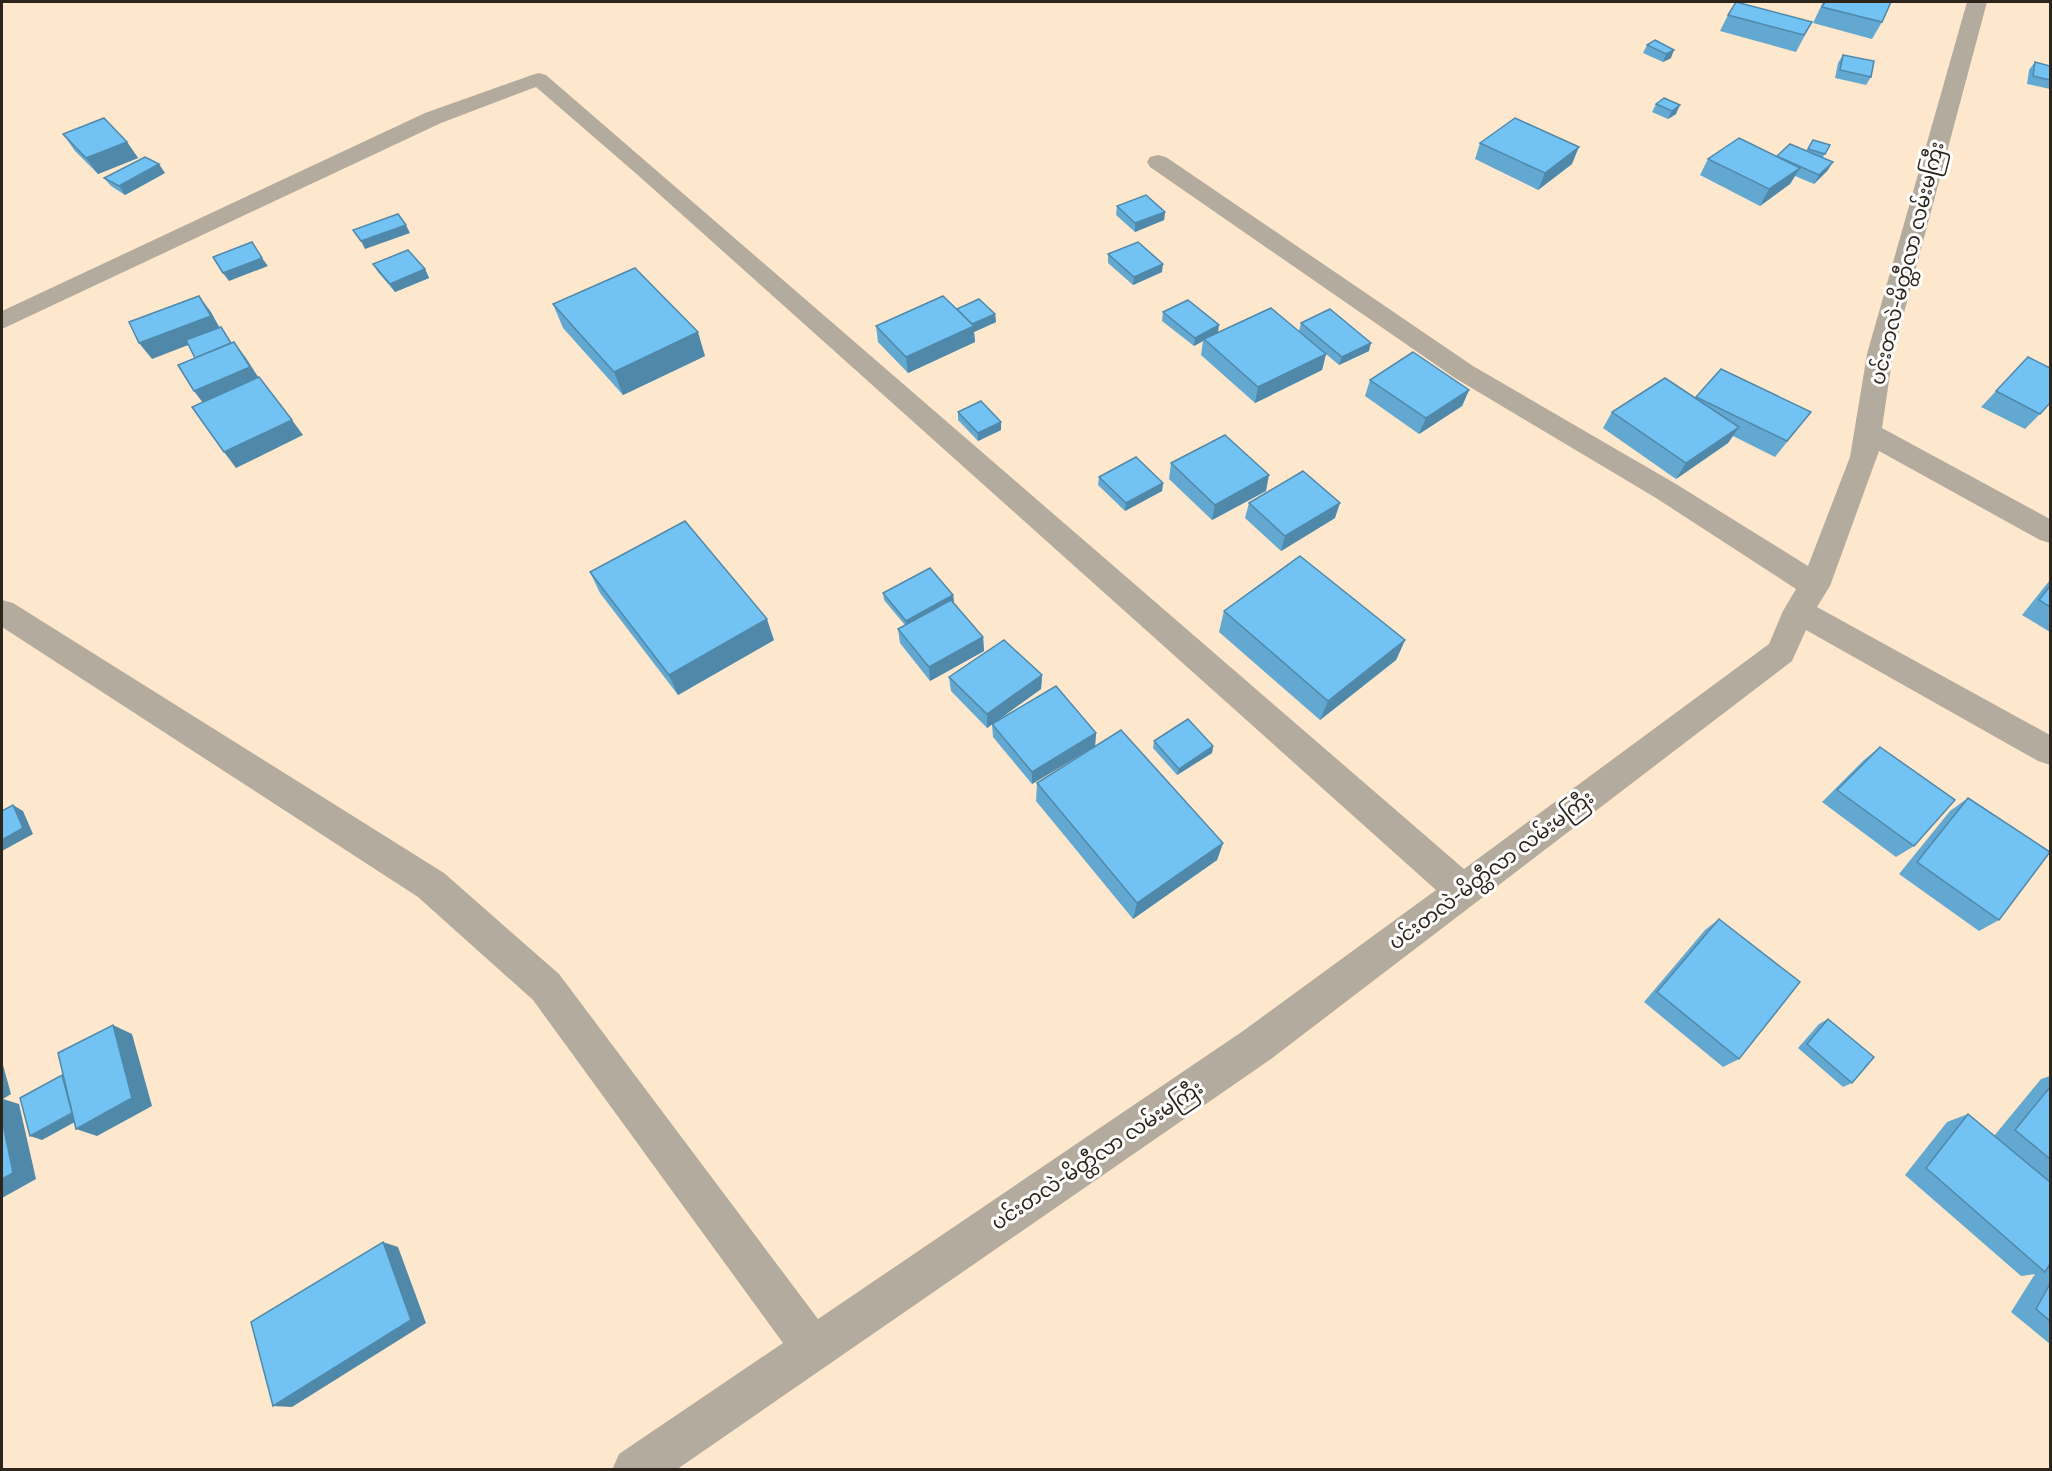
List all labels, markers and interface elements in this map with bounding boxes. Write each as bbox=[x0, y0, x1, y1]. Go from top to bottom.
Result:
street label: ပင်းတလဲ-မိတ္ထီလာ လမ်းမကြီး bbox=[1863, 138, 1953, 388]
street label: ပင်းတလဲ-မိတ္ထီလာ လမ်းမကြီး bbox=[1383, 784, 1600, 958]
street label: ပင်းတလဲ-မိတ္ထီလာ လမ်းမကြီး bbox=[986, 1074, 1210, 1238]

